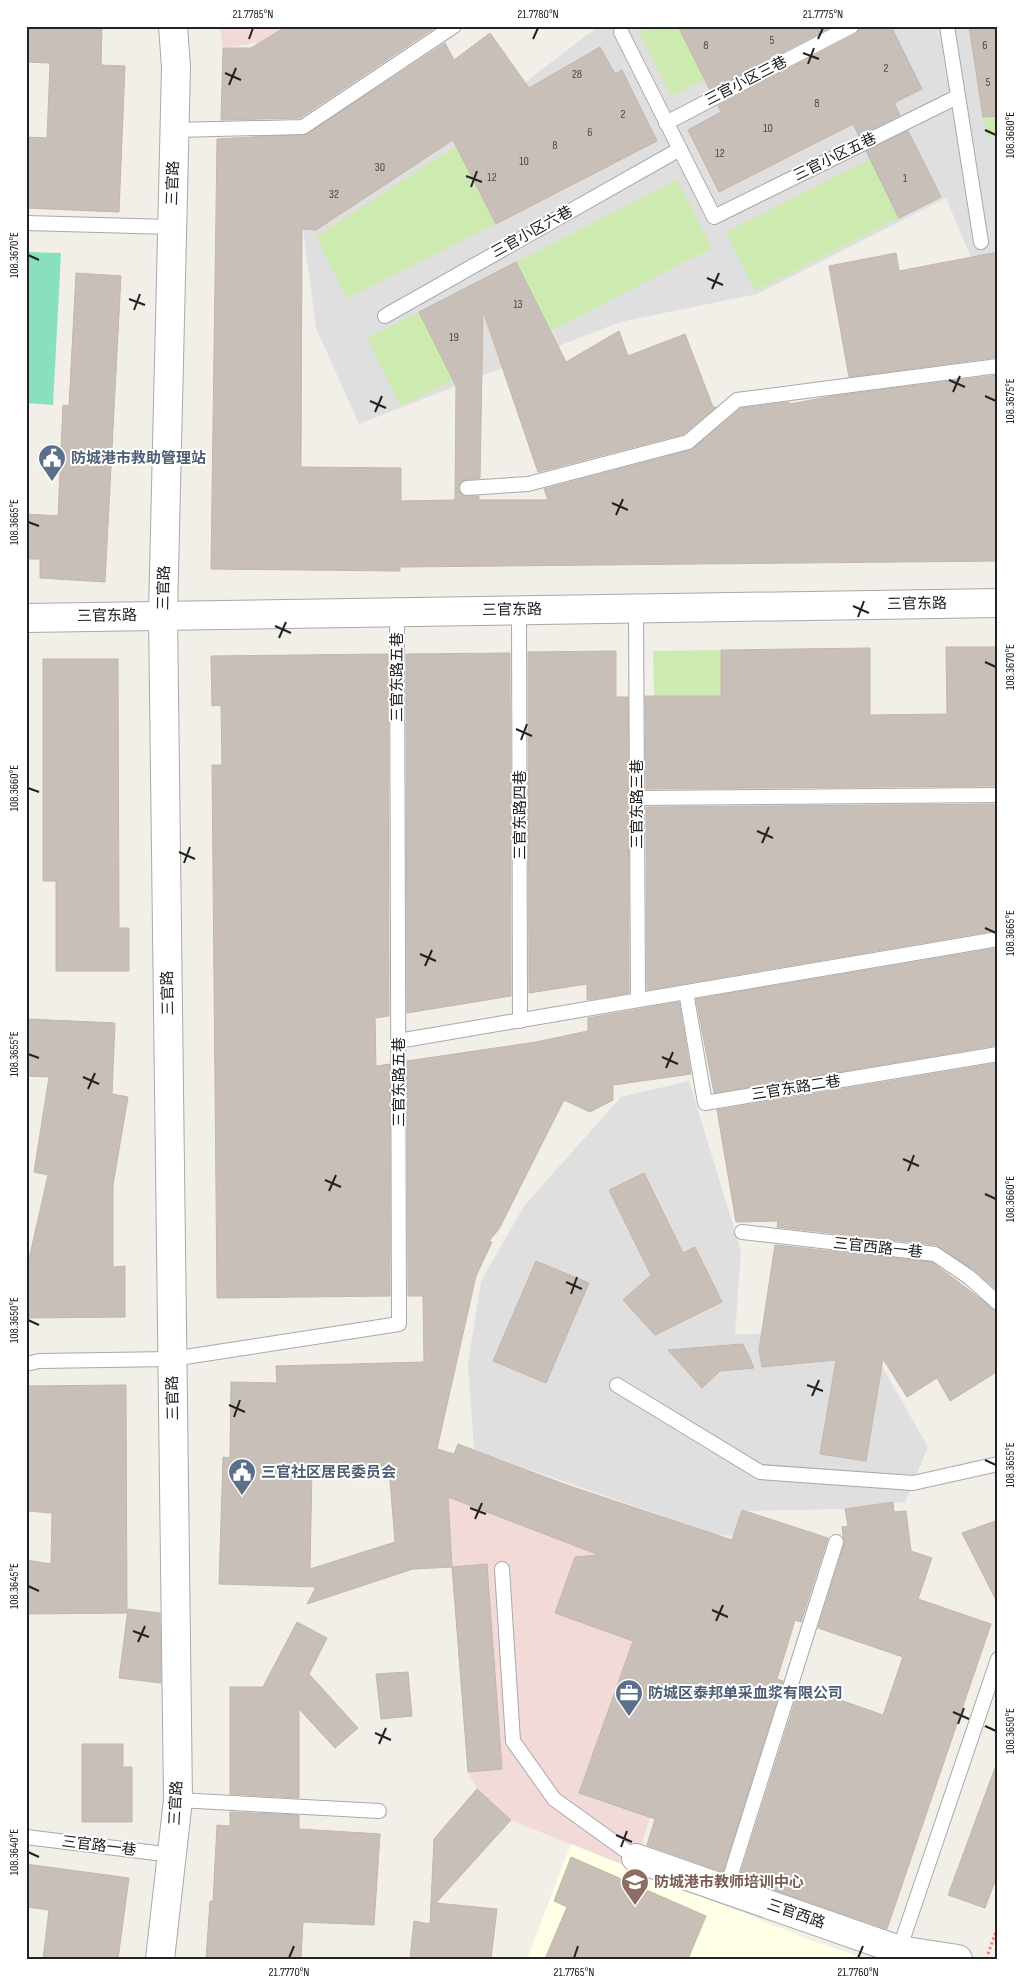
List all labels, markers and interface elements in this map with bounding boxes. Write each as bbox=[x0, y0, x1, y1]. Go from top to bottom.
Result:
text: 21.7785°N bbox=[233, 7, 273, 22]
text: 21.7780°N bbox=[517, 7, 559, 22]
text: 21.7775°N bbox=[803, 7, 843, 22]
house number: 5 bbox=[770, 33, 775, 48]
house number: 8 bbox=[703, 38, 709, 53]
house number: 6 bbox=[982, 38, 988, 53]
street label: 三官小区三巷 bbox=[702, 52, 790, 110]
house number: 2 bbox=[884, 61, 889, 76]
house number: 28 bbox=[572, 67, 582, 82]
house number: 5 bbox=[986, 75, 991, 90]
house number: 8 bbox=[814, 96, 820, 111]
house number: 2 bbox=[621, 107, 626, 122]
text: 108.3680°E bbox=[1003, 112, 1018, 158]
house number: 10 bbox=[763, 121, 773, 136]
house number: 6 bbox=[587, 125, 593, 140]
street label: 三官小区五巷 bbox=[790, 129, 880, 185]
house number: 8 bbox=[552, 138, 558, 153]
house number: 12 bbox=[715, 146, 725, 161]
house number: 10 bbox=[519, 154, 529, 169]
street label: 三官路 bbox=[163, 160, 183, 206]
house number: 30 bbox=[375, 160, 385, 175]
house number: 12 bbox=[487, 170, 497, 185]
house number: 1 bbox=[903, 171, 908, 186]
house number: 32 bbox=[329, 187, 339, 202]
street label: 三官小区六巷 bbox=[488, 202, 576, 262]
text: 108.3670°E bbox=[7, 232, 22, 278]
house number: 13 bbox=[513, 297, 523, 312]
house number: 19 bbox=[449, 330, 459, 345]
text: 108.3675°E bbox=[1003, 378, 1018, 424]
public building icon: 防城港市救助管理站 bbox=[37, 443, 67, 482]
place label: 防城港市救助管理站 bbox=[71, 449, 206, 468]
text: 108.3665°E bbox=[7, 499, 22, 545]
street label: 三官路 bbox=[154, 565, 174, 611]
street label: 三官东路 bbox=[887, 594, 947, 614]
street label: 三官东路 bbox=[482, 600, 542, 620]
street label: 三官东路 bbox=[77, 606, 137, 626]
street label: 三官东路五巷 bbox=[388, 632, 407, 722]
text: 108.3670°E bbox=[1003, 644, 1018, 690]
street label: 三官东路三巷 bbox=[628, 759, 647, 849]
text: 108.3660°E bbox=[7, 765, 22, 811]
street label: 三官东路四巷 bbox=[511, 770, 530, 860]
text: 108.3665°E bbox=[1003, 910, 1018, 956]
street label: 三官路 bbox=[158, 970, 178, 1016]
text: 108.3655°E bbox=[7, 1031, 22, 1077]
street label: 三官东路五巷 bbox=[390, 1037, 409, 1127]
street label: 三官东路二巷 bbox=[750, 1072, 842, 1104]
text: 108.3660°E bbox=[1003, 1176, 1018, 1222]
street label: 三官西路一巷 bbox=[832, 1234, 924, 1262]
text: 108.3650°E bbox=[7, 1297, 22, 1343]
street label: 三官路 bbox=[163, 1375, 183, 1421]
text: 108.3655°E bbox=[1003, 1442, 1018, 1488]
public building icon: 三官社区居民委员会 bbox=[227, 1457, 257, 1496]
place label: 三官社区居民委员会 bbox=[261, 1463, 396, 1482]
text: 108.3645°E bbox=[7, 1563, 22, 1609]
office icon: 防城区泰邦单采血浆有限公司 bbox=[614, 1678, 644, 1717]
place label: 防城区泰邦单采血浆有限公司 bbox=[648, 1684, 843, 1703]
text: 108.3650°E bbox=[1003, 1708, 1018, 1754]
street label: 三官路 bbox=[165, 1780, 187, 1826]
text: 108.3640°E bbox=[7, 1829, 22, 1875]
street label: 三官路一巷 bbox=[61, 1832, 137, 1860]
school or university icon: 防城港市教师培训中心 bbox=[620, 1867, 650, 1906]
place label: 防城港市教师培训中心 bbox=[654, 1873, 804, 1892]
street label: 三官西路 bbox=[765, 1895, 827, 1933]
text: 21.7770°N bbox=[269, 1965, 309, 1980]
text: 21.7765°N bbox=[554, 1965, 594, 1980]
text: 21.7760°N bbox=[837, 1965, 879, 1980]

